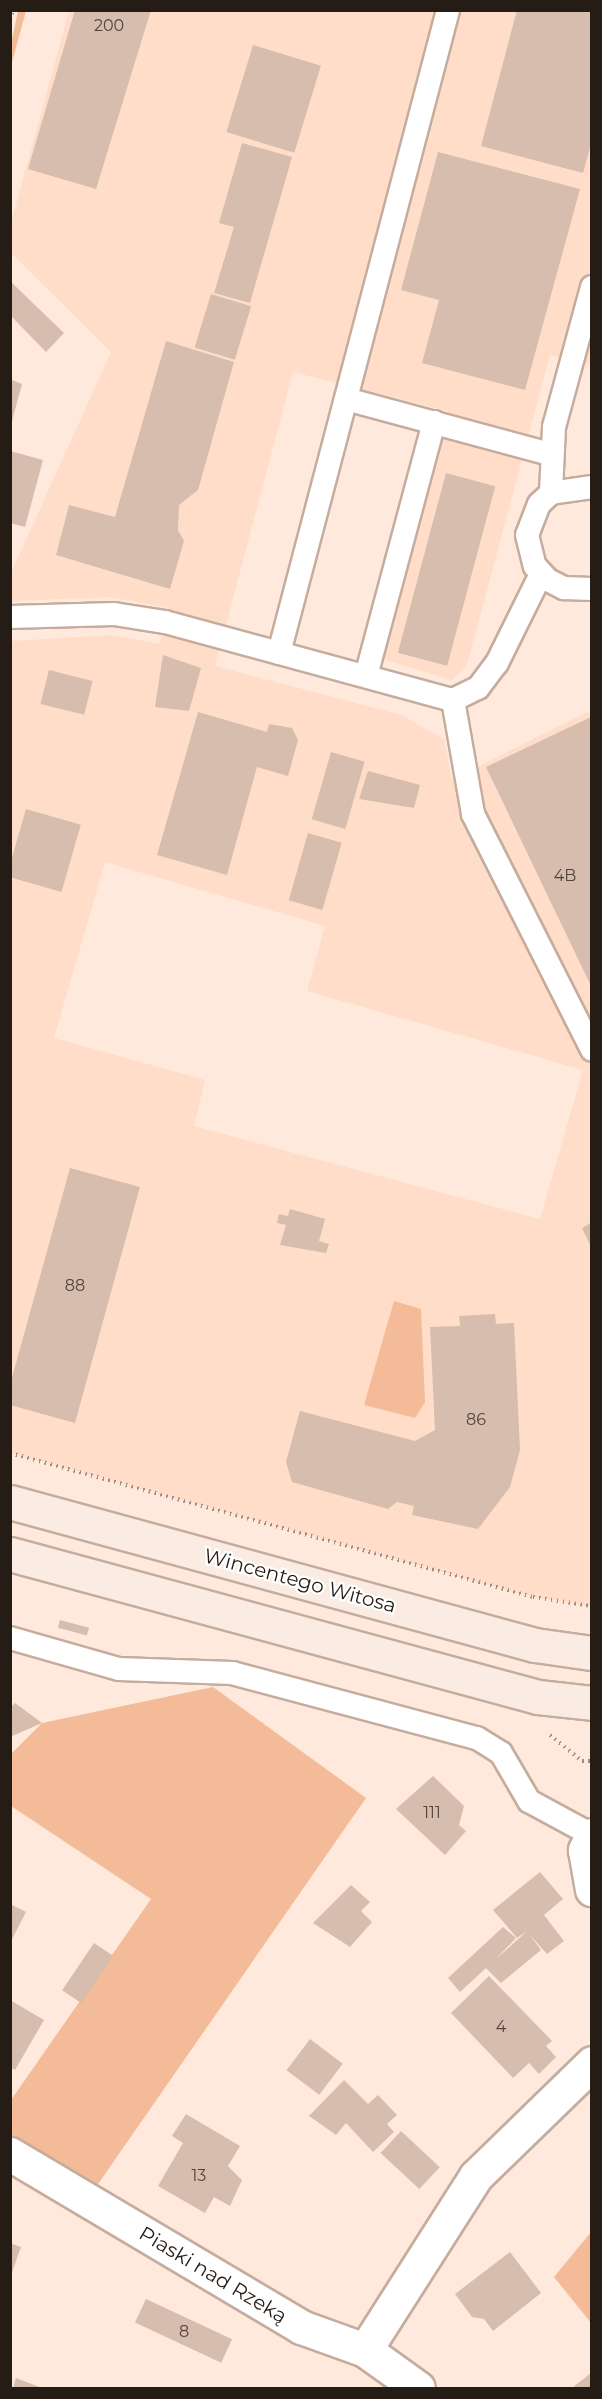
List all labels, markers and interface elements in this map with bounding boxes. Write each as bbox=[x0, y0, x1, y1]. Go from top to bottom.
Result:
house number: 200 bbox=[94, 16, 124, 36]
house number: 4B bbox=[554, 866, 576, 886]
house number: 88 bbox=[65, 1276, 85, 1296]
house number: 86 bbox=[466, 1410, 486, 1430]
street label: Wincentego Witosa bbox=[201, 1544, 399, 1618]
house number: 111 bbox=[423, 1803, 441, 1823]
house number: 4 bbox=[496, 2017, 506, 2037]
house number: 13 bbox=[192, 2166, 206, 2186]
street label: Piaski nad Rzeką bbox=[135, 2221, 291, 2329]
house number: 8 bbox=[179, 2322, 189, 2342]

